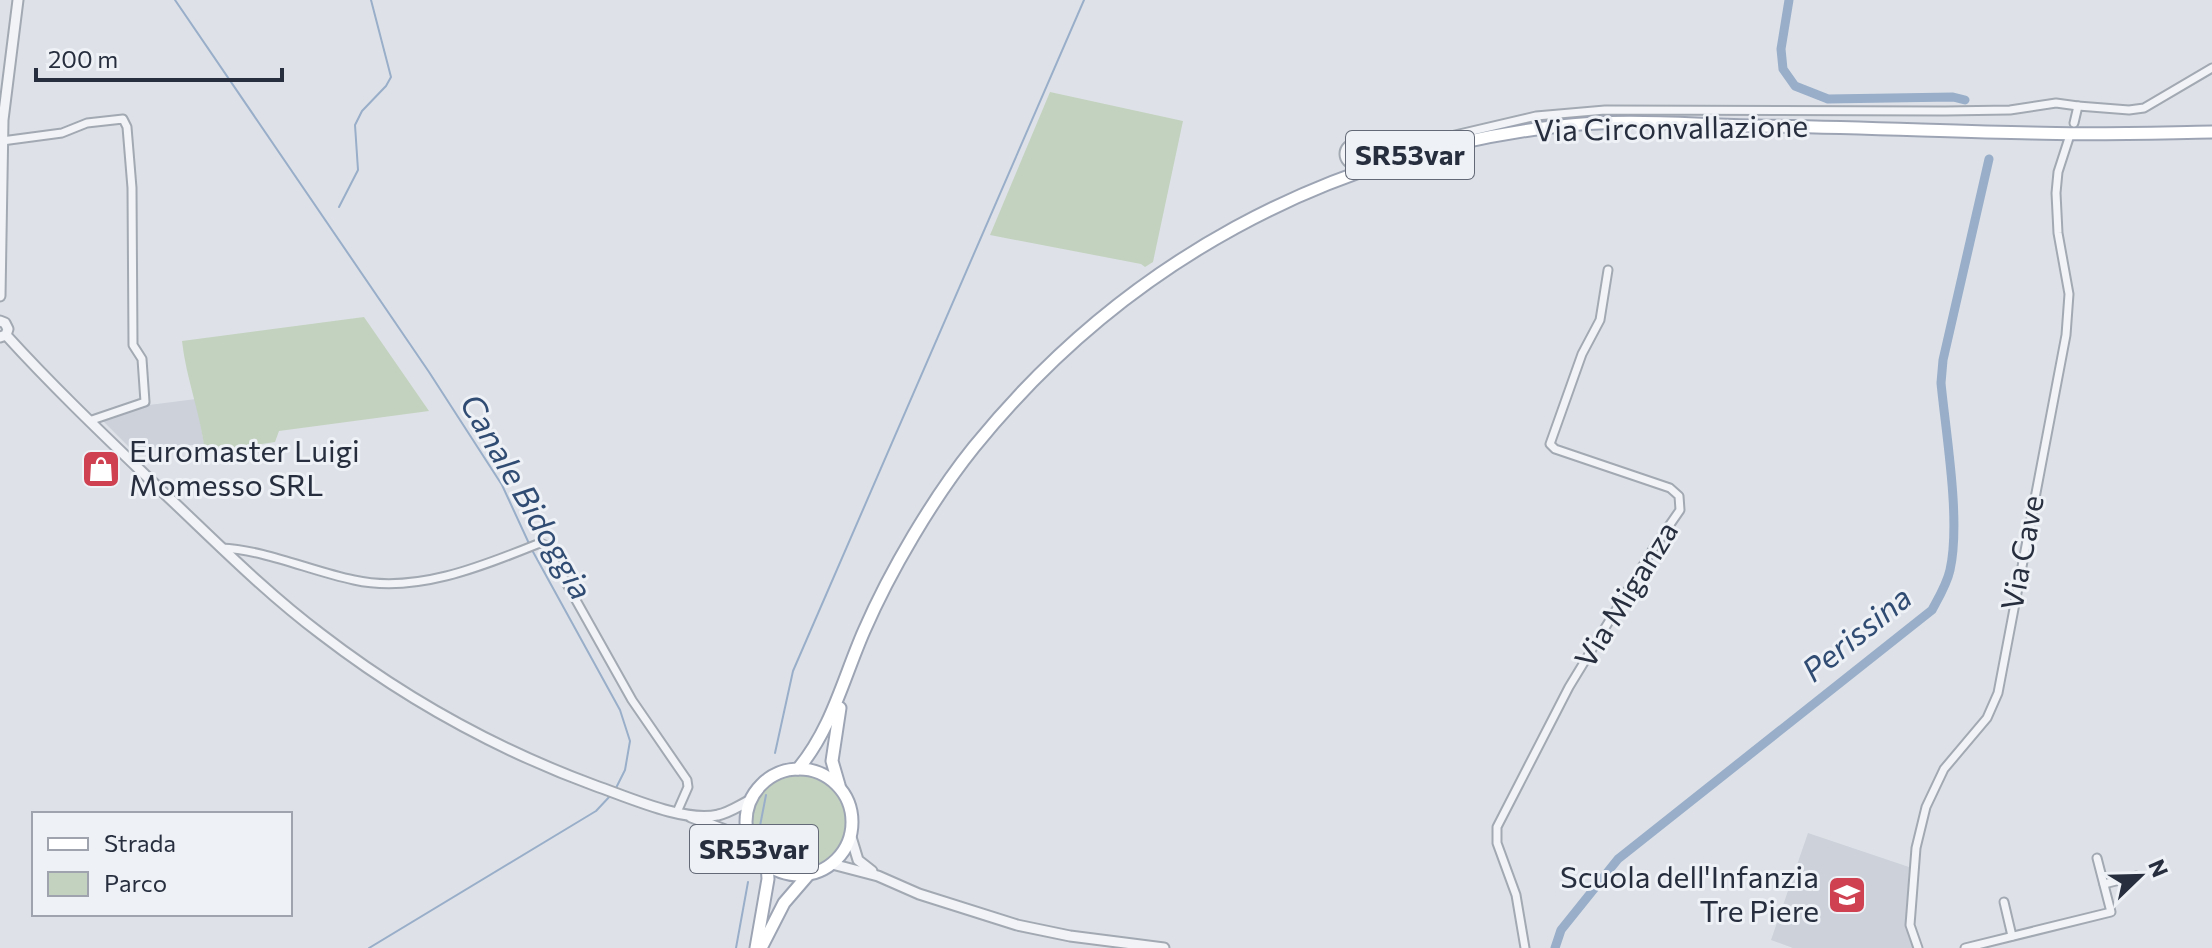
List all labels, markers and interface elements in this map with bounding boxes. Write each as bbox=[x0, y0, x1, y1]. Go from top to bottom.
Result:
scale bar bbox=[36, 32, 282, 82]
text: 200 m bbox=[48, 44, 118, 73]
street label: Via Circonvallazione bbox=[1533, 106, 1808, 147]
road number: SR53var bbox=[1346, 131, 1474, 179]
water label: Canale Bidoggia bbox=[453, 386, 603, 606]
place label: Euromaster Luigi Momesso SRL bbox=[129, 431, 360, 502]
shop icon: Euromaster Luigi Momesso SRL bbox=[80, 448, 122, 490]
street label: Via Cave bbox=[1991, 492, 2050, 613]
street label: Via Miganza bbox=[1565, 514, 1684, 674]
water label: Perissina bbox=[1793, 576, 1919, 689]
legend bbox=[32, 812, 292, 916]
road number: SR53var bbox=[690, 825, 818, 873]
text: Strada bbox=[104, 828, 176, 857]
north arrow bbox=[2100, 836, 2180, 916]
text: N bbox=[2143, 855, 2175, 881]
place label: Scuola dell'Infanzia Tre Piere bbox=[1560, 857, 1819, 928]
text: Parco bbox=[104, 868, 167, 897]
school or university icon: Scuola dell'Infanzia Tre Piere bbox=[1826, 874, 1868, 916]

